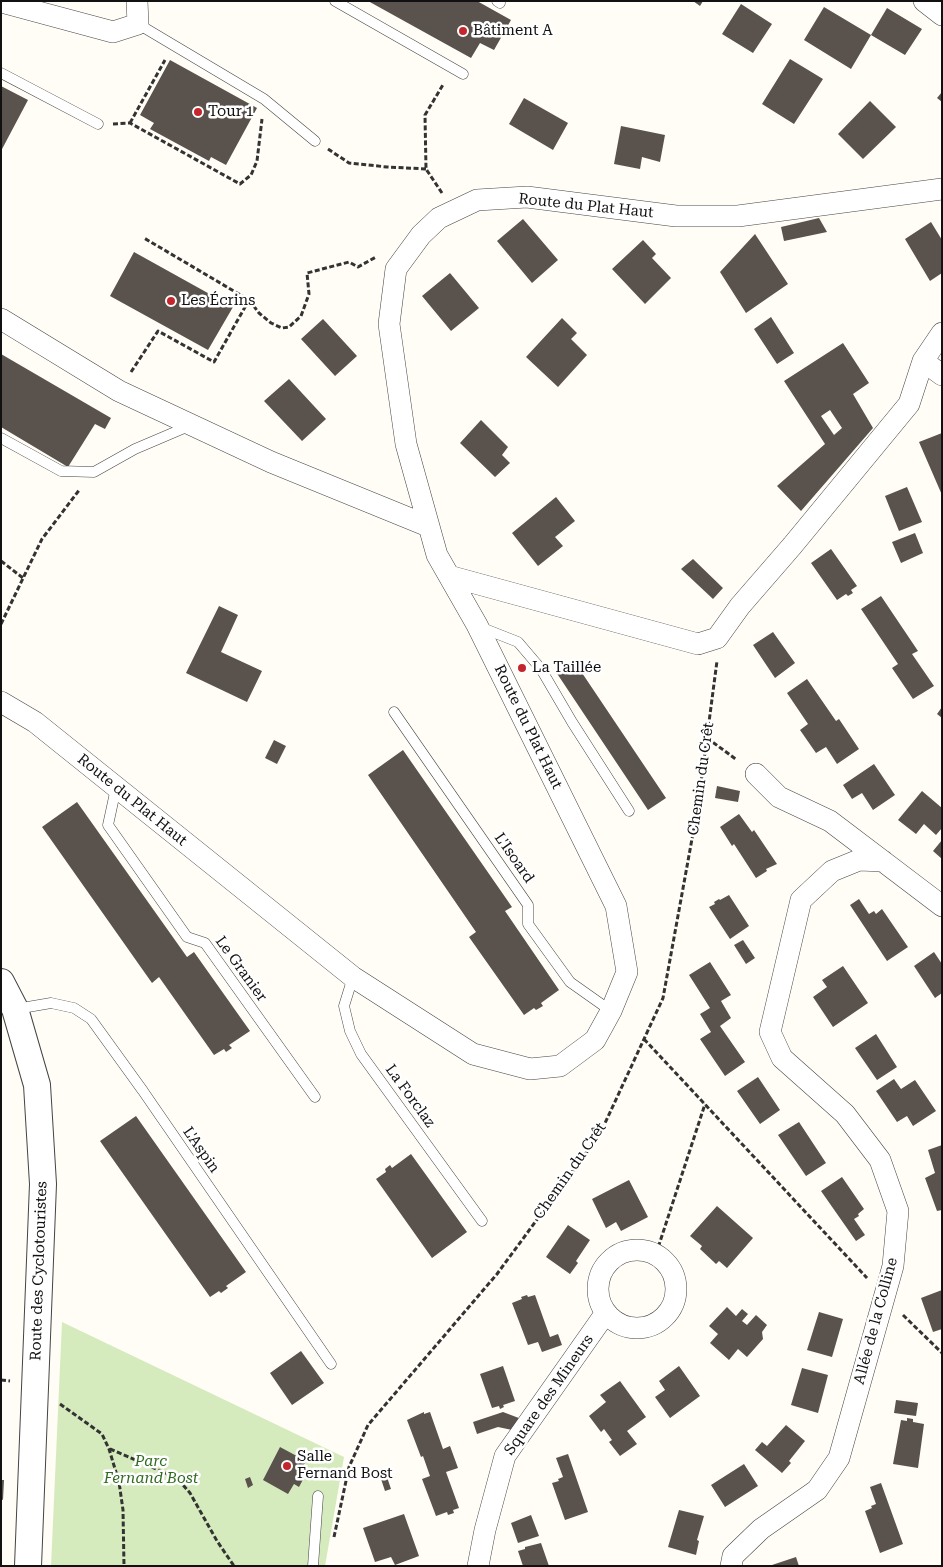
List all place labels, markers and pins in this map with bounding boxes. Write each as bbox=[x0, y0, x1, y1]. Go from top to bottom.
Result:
place label: Bâtiment A bbox=[473, 22, 553, 40]
marker: Bâtiment A bbox=[457, 25, 469, 37]
place label: Tour 1 bbox=[208, 103, 254, 121]
marker: Tour 1 bbox=[192, 106, 204, 118]
place label: Les Écrins bbox=[181, 292, 255, 310]
marker: Les Écrins bbox=[165, 295, 177, 307]
place label: La Taillée bbox=[532, 659, 601, 677]
marker: La Taillée bbox=[516, 662, 528, 674]
place label: Salle Fernand Bost bbox=[297, 1448, 393, 1483]
marker: Salle Fernand Bost bbox=[281, 1460, 293, 1472]

